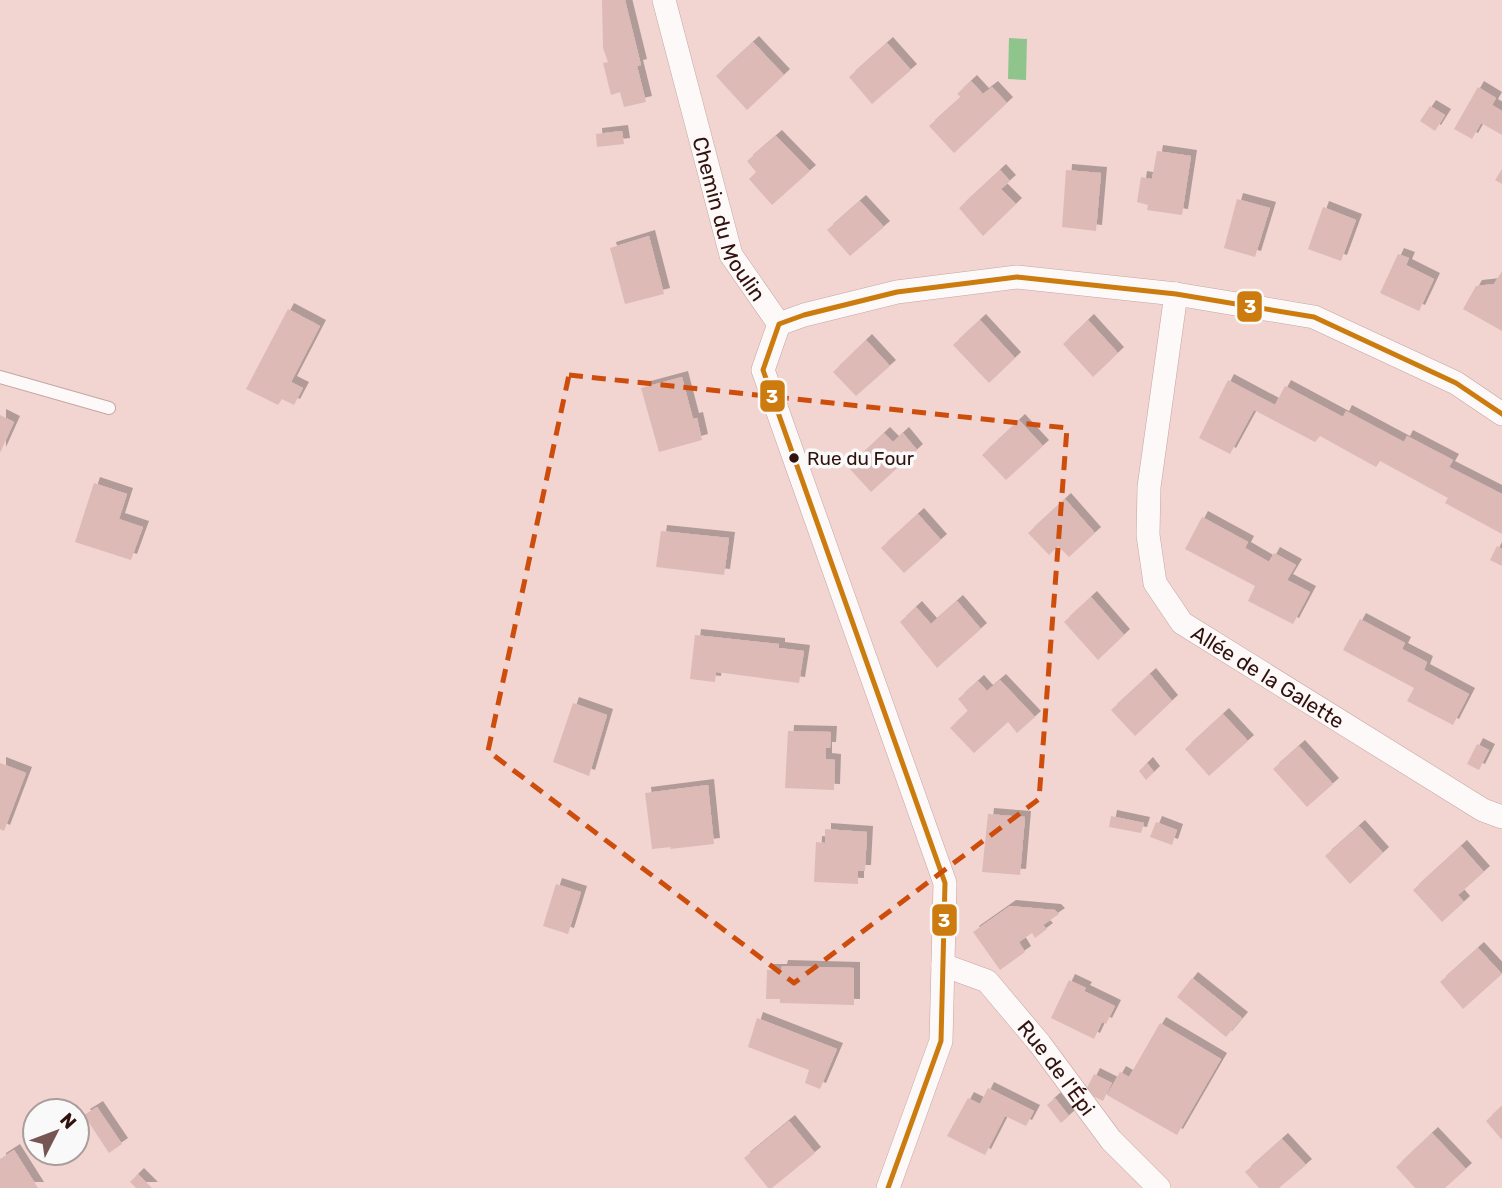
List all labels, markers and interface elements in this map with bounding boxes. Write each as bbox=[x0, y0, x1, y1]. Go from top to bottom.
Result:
street label: Chemin du Moulin bbox=[688, 134, 771, 305]
line badge: 3 bbox=[1236, 290, 1263, 323]
text: 3 bbox=[1244, 295, 1256, 318]
line badge: 3 bbox=[759, 379, 786, 413]
text: 3 bbox=[766, 385, 778, 408]
place label: Rue du Four bbox=[807, 447, 915, 470]
marker: Rue du Four bbox=[787, 451, 801, 465]
street label: Allée de la Galette bbox=[1187, 620, 1349, 733]
line badge: 3 bbox=[931, 903, 958, 937]
text: 3 bbox=[938, 909, 950, 932]
street label: Rue de l'Épi bbox=[1013, 1015, 1101, 1120]
north arrow bbox=[21, 1097, 91, 1167]
text: N bbox=[55, 1108, 81, 1134]

